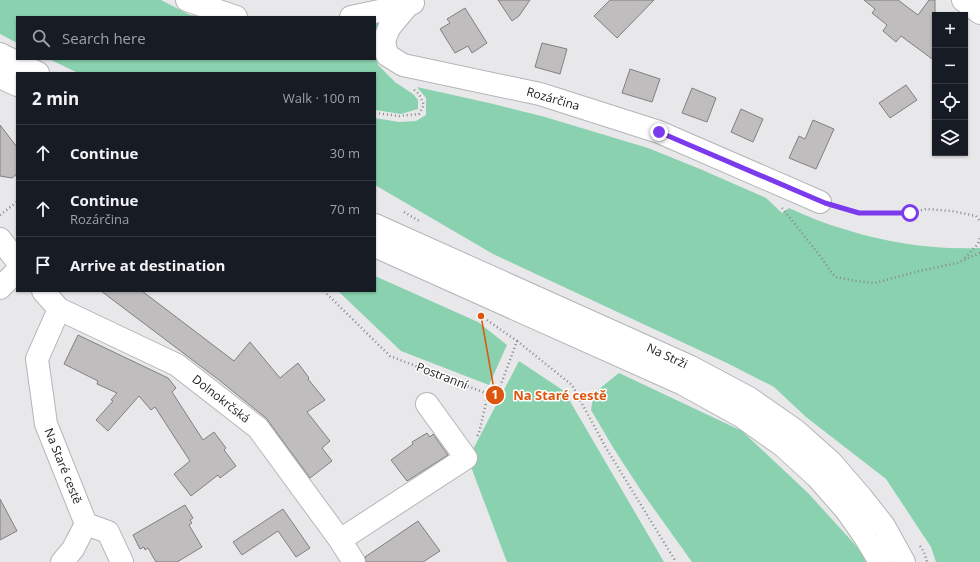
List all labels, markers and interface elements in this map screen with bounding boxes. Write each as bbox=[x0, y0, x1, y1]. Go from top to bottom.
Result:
map controls bbox=[932, 12, 968, 156]
button: + bbox=[932, 12, 968, 48]
search box bbox=[16, 16, 376, 60]
icon: search bbox=[30, 27, 52, 49]
text: Search here bbox=[62, 28, 146, 48]
button: − bbox=[932, 48, 968, 84]
street label: Rozárčina bbox=[525, 83, 582, 114]
button: locate bbox=[932, 84, 968, 120]
text: 2 min bbox=[32, 87, 79, 110]
text: Walk · 100 m bbox=[283, 89, 360, 107]
button: layers bbox=[932, 120, 968, 156]
route end bbox=[650, 123, 668, 141]
icon: ahead bbox=[32, 142, 54, 164]
text: Continue bbox=[70, 143, 138, 163]
text: 30 m bbox=[330, 144, 360, 162]
text: Continue bbox=[70, 190, 138, 210]
icon: ahead bbox=[32, 198, 54, 220]
text: 70 m bbox=[330, 200, 360, 218]
route start bbox=[901, 204, 919, 222]
text: Rozárčina bbox=[70, 210, 129, 228]
icon: arrive bbox=[32, 254, 54, 276]
text: Arrive at destination bbox=[70, 255, 225, 275]
street label: Na Strži bbox=[644, 339, 690, 372]
street label: Postranní bbox=[414, 358, 471, 393]
street label: Dolnokrčská bbox=[189, 371, 254, 427]
callout: Na Staré cestě bbox=[485, 383, 615, 408]
text: 1 bbox=[492, 386, 498, 403]
text: Na Staré cestě bbox=[513, 386, 607, 404]
street label: Na Staré cestě bbox=[41, 425, 86, 506]

